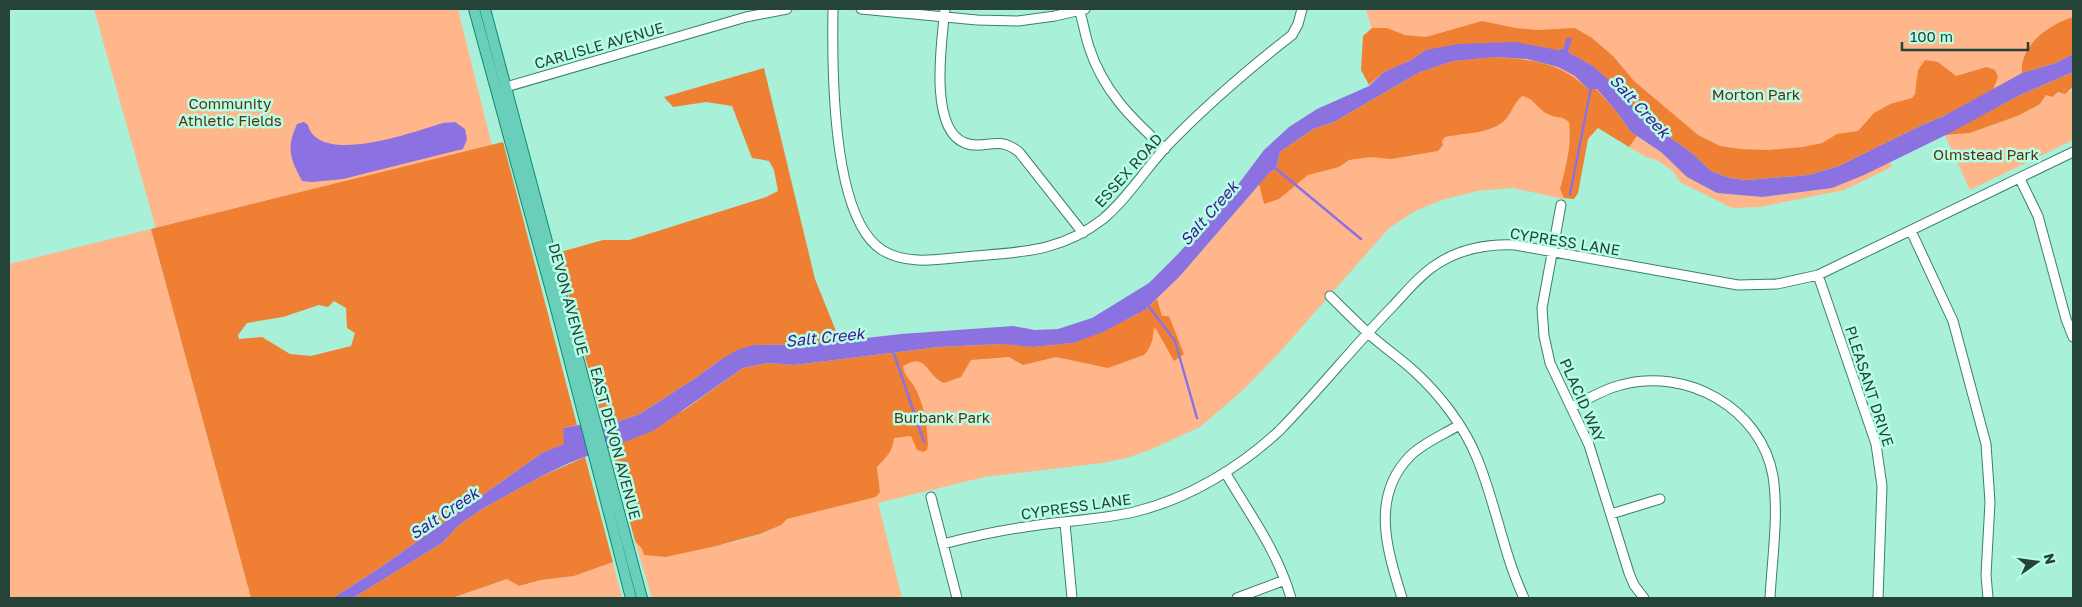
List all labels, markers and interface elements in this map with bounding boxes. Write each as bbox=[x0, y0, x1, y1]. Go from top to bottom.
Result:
street label: CARLISLE AVENUE bbox=[532, 18, 666, 72]
scale bar bbox=[1902, 20, 2028, 52]
text: 100 m bbox=[1910, 27, 1953, 45]
water label: Salt Creek bbox=[1606, 70, 1676, 143]
park label: Morton Park bbox=[1712, 85, 1801, 103]
park label: Community Athletic Fields bbox=[178, 94, 282, 129]
street label: ESSEX ROAD bbox=[1090, 130, 1166, 210]
park label: Olmstead Park bbox=[1933, 145, 2039, 163]
water label: Salt Creek bbox=[1176, 175, 1244, 249]
street label: CYPRESS LANE bbox=[1509, 223, 1621, 259]
street label: DEVON AVENUE bbox=[545, 241, 593, 357]
water label: Salt Creek bbox=[785, 323, 867, 351]
street label: PLEASANT DRIVE bbox=[1842, 323, 1898, 449]
street label: PLACID WAY bbox=[1557, 356, 1610, 445]
street label: EAST DEVON AVENUE bbox=[587, 365, 645, 521]
park label: Burbank Park bbox=[894, 408, 991, 426]
water label: Salt Creek bbox=[406, 482, 484, 543]
street label: CYPRESS LANE bbox=[1020, 489, 1132, 523]
north arrow bbox=[2012, 537, 2062, 587]
text: N bbox=[2041, 552, 2060, 566]

